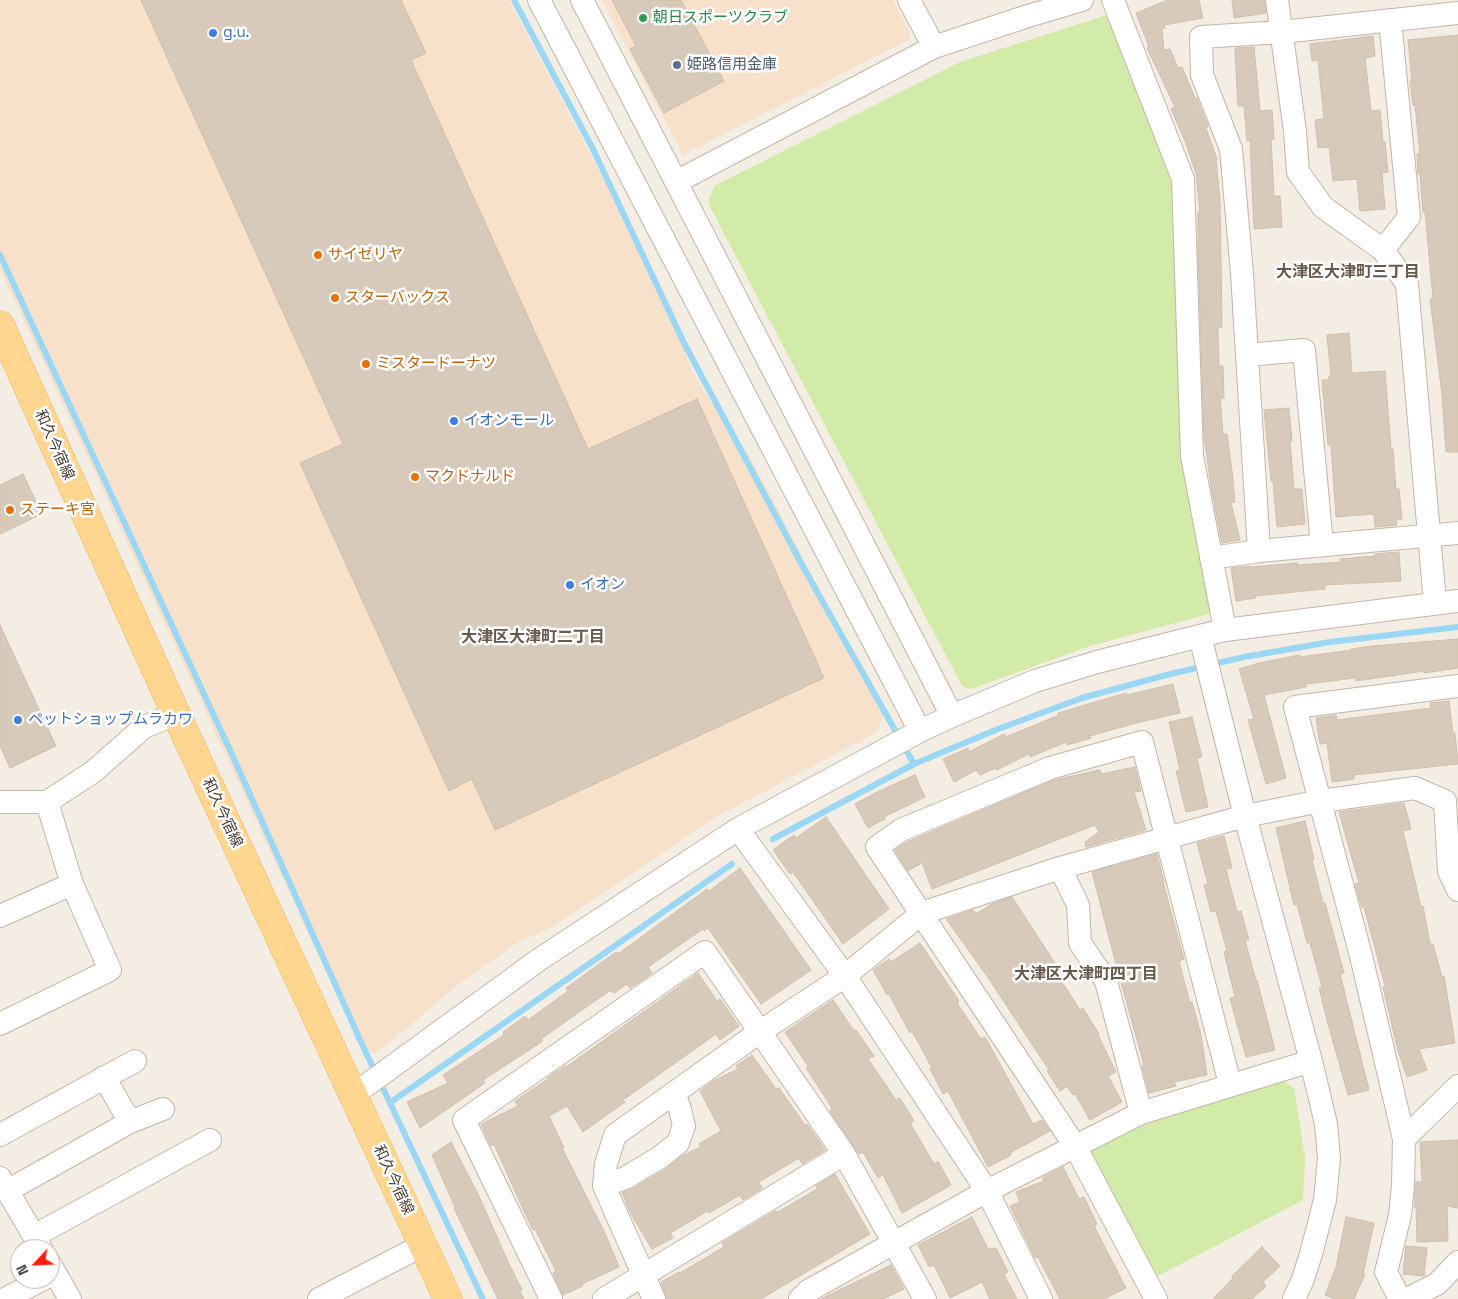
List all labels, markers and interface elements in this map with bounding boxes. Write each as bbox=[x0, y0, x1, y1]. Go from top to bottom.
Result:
place label: 朝日スポーツクラブ bbox=[653, 9, 788, 27]
marker: 朝日スポーツクラブ bbox=[637, 12, 649, 24]
place label: g.u. bbox=[223, 24, 249, 42]
marker: g.u. bbox=[207, 27, 219, 39]
place label: 姫路信用金庫 bbox=[687, 56, 777, 74]
marker: 姫路信用金庫 bbox=[671, 59, 683, 71]
place label: サイゼリヤ bbox=[328, 246, 403, 264]
marker: サイゼリヤ bbox=[312, 249, 324, 261]
district label: 大津区大津町三丁目 bbox=[1276, 263, 1420, 283]
place label: スターバックス bbox=[345, 289, 450, 307]
marker: スターバックス bbox=[329, 292, 341, 304]
place label: ミスタードーナツ bbox=[376, 355, 496, 373]
marker: ミスタードーナツ bbox=[360, 358, 372, 370]
street label: 和久今宿線 bbox=[31, 407, 77, 483]
place label: イオンモール bbox=[464, 412, 554, 430]
marker: イオンモール bbox=[448, 415, 460, 427]
place label: マクドナルド bbox=[425, 468, 515, 486]
marker: マクドナルド bbox=[409, 471, 421, 483]
place label: ステーキ宮 bbox=[20, 501, 95, 519]
marker: ステーキ宮 bbox=[4, 504, 16, 516]
place label: イオン bbox=[580, 576, 625, 594]
marker: イオン bbox=[564, 579, 576, 591]
district label: 大津区大津町二丁目 bbox=[461, 628, 605, 648]
place label: ペットショップムラカワ bbox=[28, 711, 193, 729]
marker: ペットショップムラカワ bbox=[12, 714, 24, 726]
street label: 和久今宿線 bbox=[198, 775, 246, 851]
district label: 大津区大津町四丁目 bbox=[1014, 965, 1158, 985]
street label: 和久今宿線 bbox=[369, 1142, 417, 1218]
north arrow bbox=[10, 1239, 60, 1289]
text: N bbox=[12, 1262, 32, 1278]

